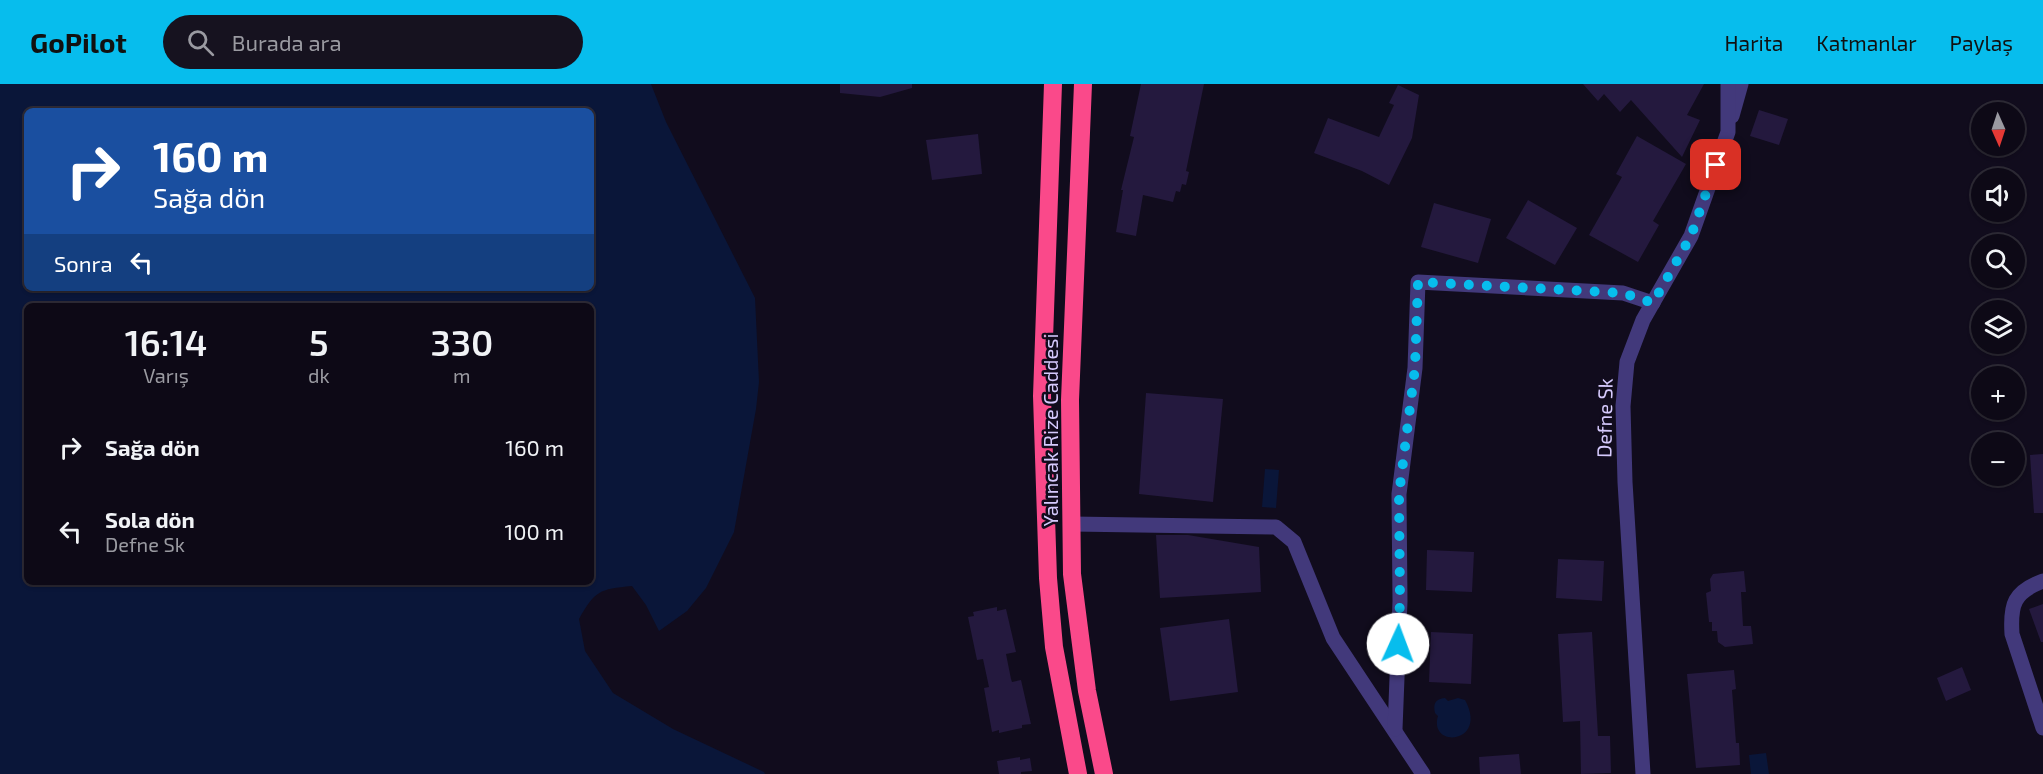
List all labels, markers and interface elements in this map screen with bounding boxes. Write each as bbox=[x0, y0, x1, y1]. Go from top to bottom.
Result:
search box bbox=[163, 15, 583, 69]
text: GoPilot bbox=[30, 25, 127, 59]
icon: search bbox=[184, 26, 217, 59]
text: Burada ara bbox=[232, 29, 342, 55]
text: Harita bbox=[1725, 30, 1783, 55]
text: Katmanlar bbox=[1816, 30, 1917, 55]
text: Paylaş bbox=[1950, 30, 2013, 55]
north arrow bbox=[1971, 102, 2025, 156]
map controls bbox=[1971, 102, 2025, 486]
text: 160 m bbox=[153, 130, 269, 180]
icon: right bbox=[54, 132, 132, 210]
pin bbox=[1690, 139, 1741, 190]
icon: arrive bbox=[1699, 148, 1732, 181]
button: sound bbox=[1971, 168, 2025, 222]
text: Sağa dön bbox=[153, 181, 265, 213]
button: search bbox=[1971, 234, 2025, 288]
icon: left bbox=[125, 246, 158, 279]
text: Sonra bbox=[54, 250, 113, 276]
button: layers bbox=[1971, 300, 2025, 354]
text: 16:14 bbox=[125, 320, 207, 363]
text: 5 bbox=[309, 320, 329, 363]
text: 330 bbox=[430, 320, 493, 363]
street label: Yalıncak Rize Caddesi bbox=[1038, 334, 1062, 526]
text: Varış bbox=[143, 363, 189, 387]
text: dk bbox=[308, 363, 330, 387]
text: m bbox=[453, 363, 471, 387]
button: + bbox=[1971, 366, 2025, 420]
street label: Defne Sk bbox=[1591, 378, 1617, 458]
icon: right bbox=[54, 431, 87, 464]
button: − bbox=[1971, 432, 2025, 486]
text: Sağa dön bbox=[105, 434, 200, 460]
text: 160 m bbox=[505, 434, 564, 460]
text: Sola dön bbox=[105, 506, 195, 532]
icon: left bbox=[54, 515, 87, 548]
text: 100 m bbox=[505, 518, 564, 544]
text: Defne Sk bbox=[105, 532, 185, 556]
position arrow bbox=[1366, 612, 1430, 676]

